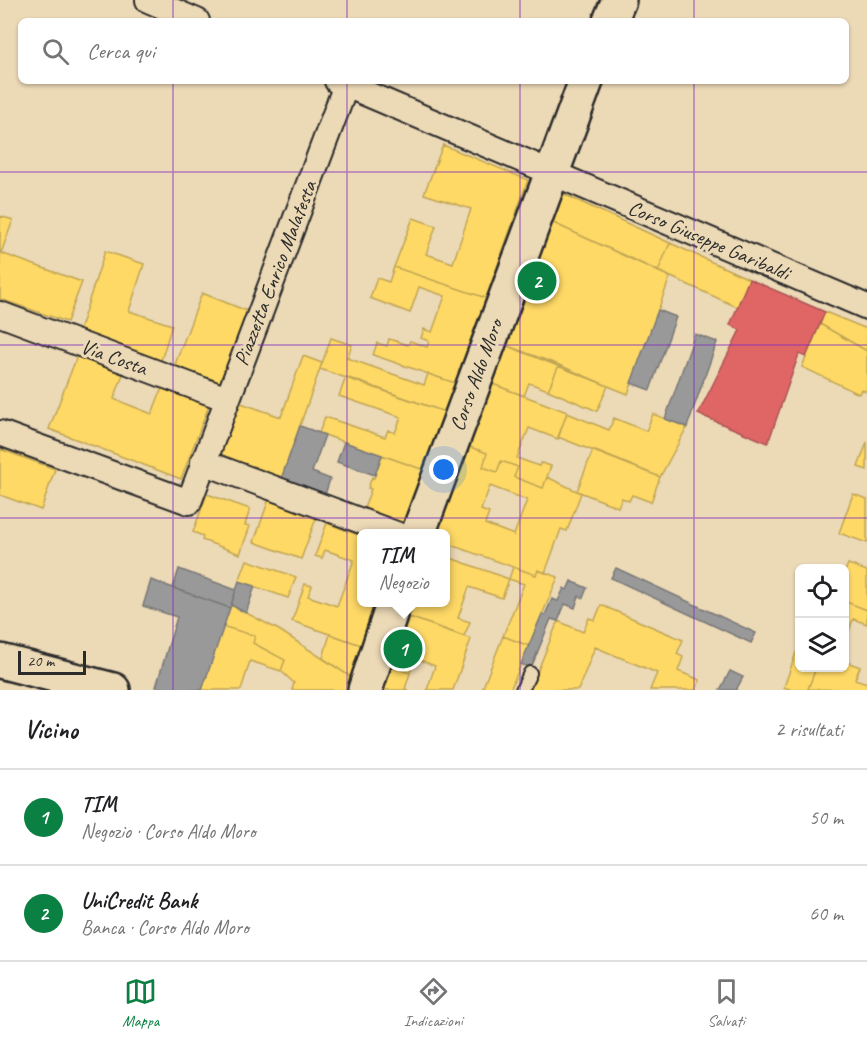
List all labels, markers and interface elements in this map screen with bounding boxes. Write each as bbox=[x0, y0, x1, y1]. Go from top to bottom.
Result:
search box bbox=[18, 18, 849, 84]
icon: search bbox=[39, 35, 72, 68]
text: Cerca qui bbox=[87, 37, 155, 65]
street label: Piazzetta Enrico Malatesta bbox=[228, 175, 323, 369]
street label: Corso Giuseppe Garibaldi bbox=[624, 194, 796, 287]
pin: 2 bbox=[518, 258, 556, 304]
street label: Corso Aldo Moro bbox=[444, 313, 509, 434]
street label: Via Costa bbox=[77, 333, 152, 382]
your location bbox=[429, 455, 458, 484]
popup bbox=[357, 529, 450, 607]
text: TIM bbox=[379, 542, 414, 570]
map controls bbox=[795, 564, 849, 672]
button: locate bbox=[795, 564, 849, 618]
text: Negozio bbox=[379, 570, 428, 595]
button: layers bbox=[795, 618, 849, 672]
pin: 1 bbox=[384, 626, 422, 672]
scale bar bbox=[18, 648, 86, 676]
text: 20 m bbox=[27, 651, 54, 671]
text: Vicino bbox=[24, 713, 78, 746]
text: 2 risultati bbox=[775, 717, 843, 742]
text: TIM bbox=[81, 791, 116, 819]
text: 1 bbox=[39, 805, 48, 830]
text: 50 m bbox=[809, 805, 843, 830]
text: Negozio · Corso Aldo Moro bbox=[81, 819, 256, 844]
text: UniCredit Bank bbox=[81, 887, 197, 915]
text: 2 bbox=[39, 901, 48, 926]
text: 60 m bbox=[809, 901, 843, 926]
text: Banca · Corso Aldo Moro bbox=[81, 915, 249, 940]
tab: Mappa bbox=[122, 975, 159, 1031]
tab: Indicazioni bbox=[404, 975, 463, 1031]
tab: Salvati bbox=[707, 975, 745, 1031]

